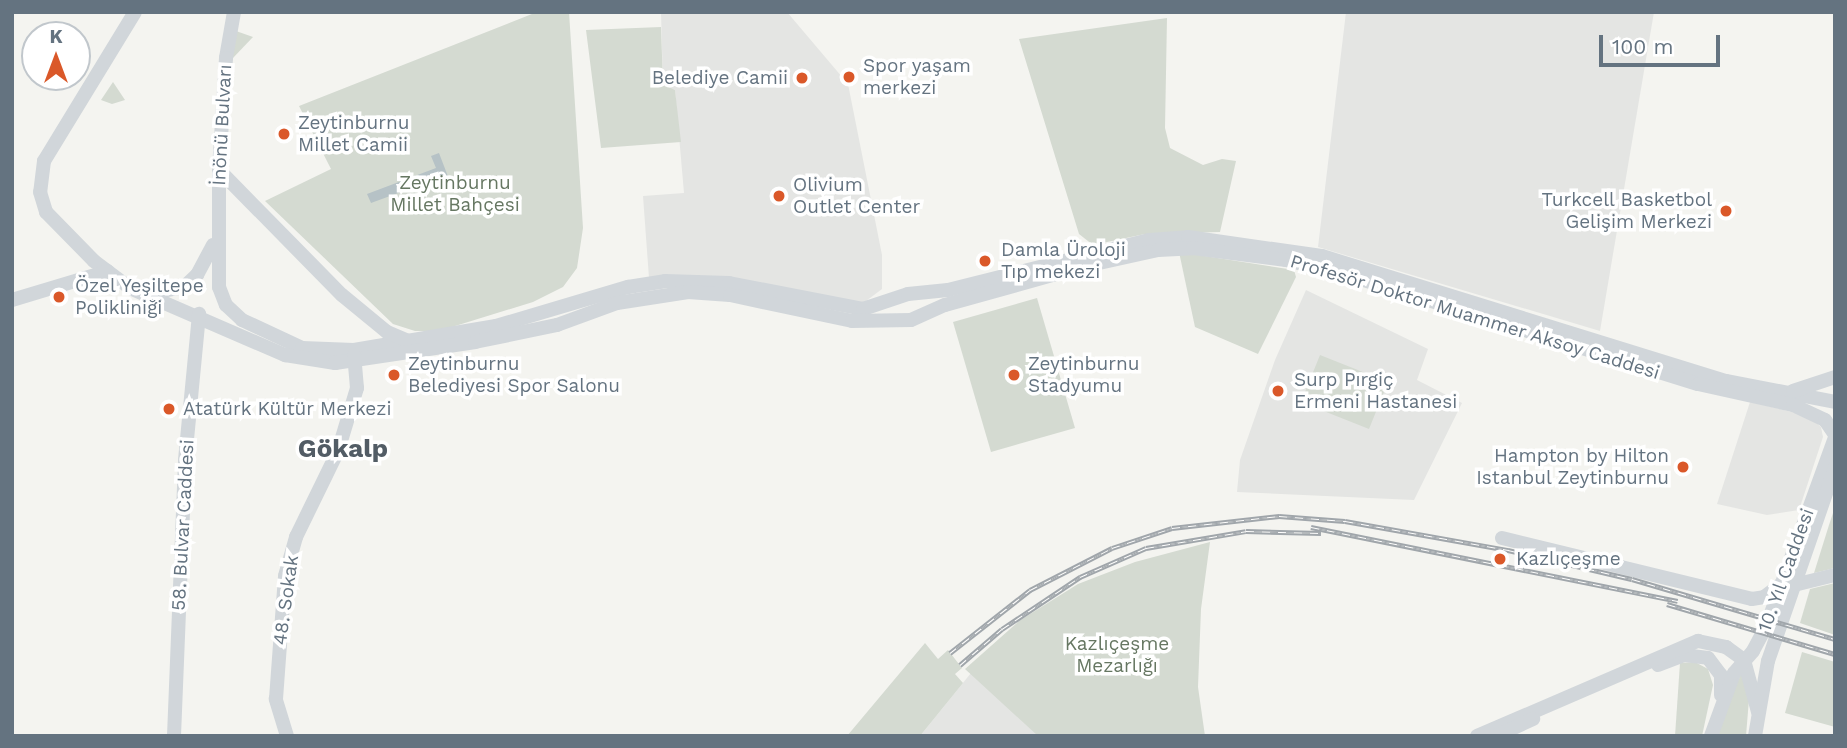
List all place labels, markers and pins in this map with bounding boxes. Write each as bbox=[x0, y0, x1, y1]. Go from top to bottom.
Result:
place label: Spor yaşam merkezi bbox=[863, 55, 972, 99]
place label: Belediye Camii bbox=[652, 67, 788, 89]
marker: Spor yaşam merkezi bbox=[841, 69, 857, 85]
marker: Belediye Camii bbox=[794, 70, 810, 86]
place label: Zeytinburnu Millet Camii bbox=[298, 112, 409, 156]
marker: Zeytinburnu Millet Camii bbox=[276, 126, 292, 142]
place label: Olivium Outlet Center bbox=[793, 174, 920, 218]
marker: Olivium Outlet Center bbox=[771, 188, 787, 204]
place label: Turkcell Basketbol Gelişim Merkezi bbox=[1541, 189, 1712, 233]
marker: Turkcell Basketbol Gelişim Merkezi bbox=[1718, 203, 1734, 219]
place label: Damla Üroloji Tıp mekezi bbox=[1001, 239, 1126, 283]
marker: Damla Üroloji Tıp mekezi bbox=[975, 251, 995, 271]
place label: Özel Yeşiltepe Polikliniği bbox=[75, 275, 205, 319]
marker: Özel Yeşiltepe Polikliniği bbox=[49, 287, 69, 307]
place label: Zeytinburnu Belediyesi Spor Salonu bbox=[408, 353, 620, 397]
place label: Zeytinburnu Stadyumu bbox=[1028, 353, 1139, 397]
marker: Zeytinburnu Belediyesi Spor Salonu bbox=[386, 367, 402, 383]
marker: Zeytinburnu Stadyumu bbox=[1006, 367, 1022, 383]
place label: Surp Pırgiç Ermeni Hastanesi bbox=[1294, 369, 1457, 413]
marker: Surp Pırgiç Ermeni Hastanesi bbox=[1268, 381, 1288, 401]
place label: Atatürk Kültür Merkezi bbox=[183, 398, 392, 420]
marker: Atatürk Kültür Merkezi bbox=[161, 401, 177, 417]
place label: Hampton by Hilton Istanbul Zeytinburnu bbox=[1476, 445, 1669, 489]
marker: Hampton by Hilton Istanbul Zeytinburnu bbox=[1675, 459, 1691, 475]
place label: Kazlıçeşme bbox=[1516, 548, 1621, 570]
marker: Kazlıçeşme bbox=[1490, 549, 1510, 569]

